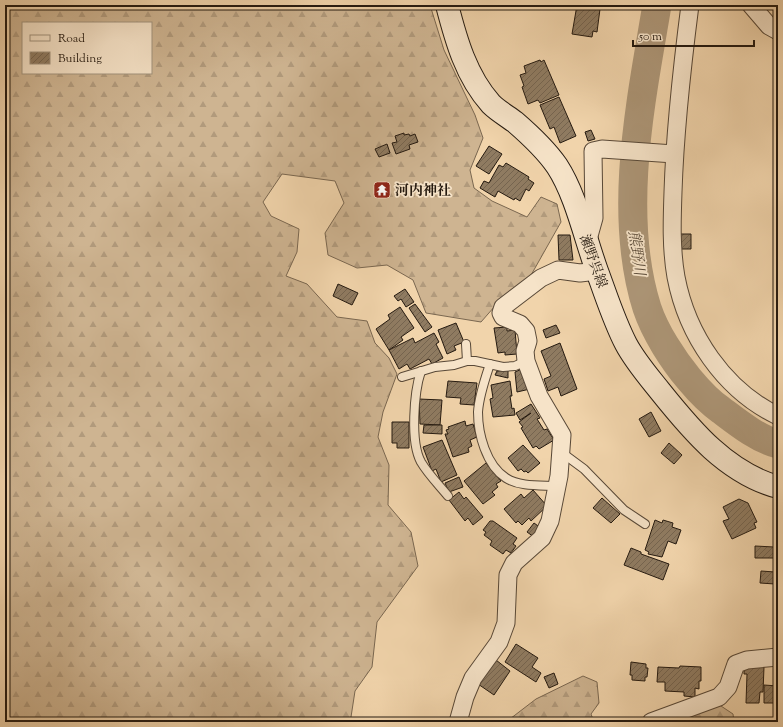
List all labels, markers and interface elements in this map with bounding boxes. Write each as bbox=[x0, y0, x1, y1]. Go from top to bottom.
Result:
legend bbox=[22, 22, 152, 74]
scale bar bbox=[633, 22, 754, 48]
text: 50 m bbox=[638, 28, 662, 46]
text: Road bbox=[58, 30, 85, 48]
text: Building bbox=[58, 50, 102, 68]
temple icon: 河内神社 bbox=[372, 180, 392, 200]
place label: 河内神社 bbox=[395, 182, 451, 202]
water label: 熊野川 bbox=[622, 229, 649, 279]
street label: 瀬野呉線 bbox=[573, 232, 611, 291]

